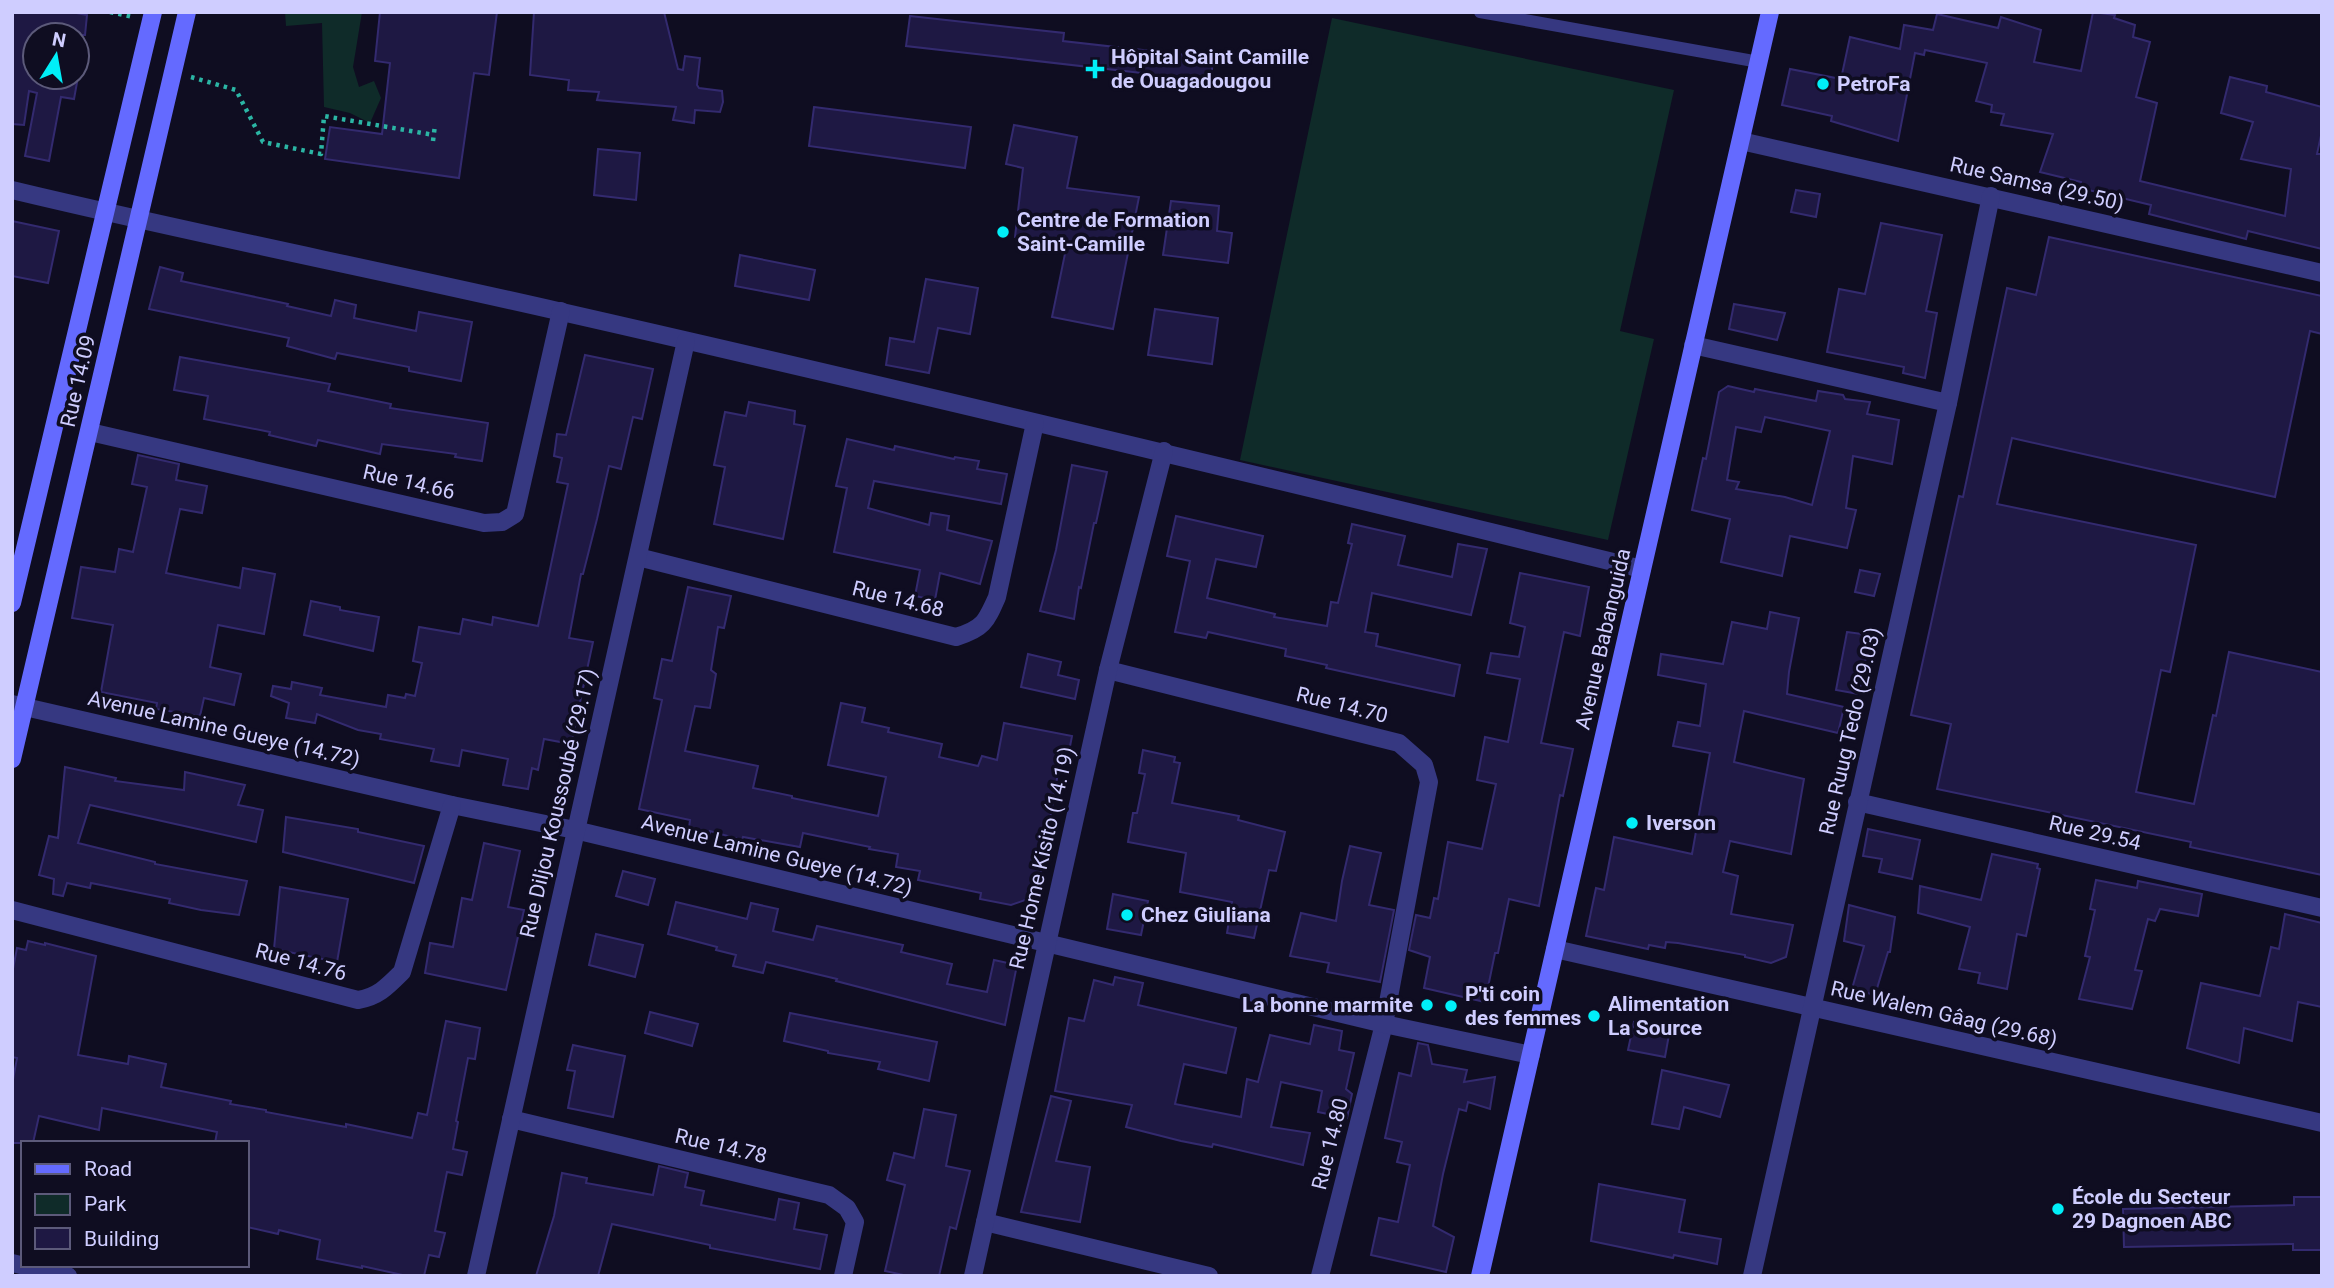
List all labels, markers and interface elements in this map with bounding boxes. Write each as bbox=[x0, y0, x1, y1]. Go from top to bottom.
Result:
north arrow bbox=[21, 21, 91, 91]
text: N bbox=[50, 27, 68, 52]
place label: Hôpital Saint Camille de Ouagadougou bbox=[1111, 45, 1309, 93]
marker: Hôpital Saint Camille de Ouagadougou bbox=[1085, 59, 1105, 79]
place label: PetroFa bbox=[1837, 72, 1911, 96]
marker: PetroFa bbox=[1815, 76, 1831, 92]
street label: Rue Samsa (29.50) bbox=[1948, 152, 2126, 216]
place label: Centre de Formation Saint-Camille bbox=[1017, 208, 1210, 256]
marker: Centre de Formation Saint-Camille bbox=[995, 224, 1011, 240]
street label: Rue 14.09 bbox=[56, 333, 100, 429]
street label: Rue 14.66 bbox=[361, 460, 457, 504]
street label: Avenue Babanguida bbox=[1571, 546, 1635, 732]
street label: Rue 14.68 bbox=[850, 576, 946, 622]
street label: Rue Ruug Tedo (29.03) bbox=[1814, 625, 1886, 837]
street label: Rue Diljou Koussoubé (29.17) bbox=[515, 666, 601, 940]
street label: Rue 14.70 bbox=[1294, 682, 1390, 728]
street label: Avenue Lamine Gueye (14.72) bbox=[86, 686, 362, 772]
street label: Rue Home Kisito (14.19) bbox=[1005, 744, 1079, 972]
street label: Avenue Lamine Gueye (14.72) bbox=[639, 810, 915, 900]
place label: Iverson bbox=[1646, 811, 1716, 835]
street label: Rue 29.54 bbox=[2047, 811, 2143, 855]
marker: Iverson bbox=[1624, 815, 1640, 831]
place label: Chez Giuliana bbox=[1141, 903, 1271, 927]
marker: Chez Giuliana bbox=[1119, 907, 1135, 923]
street label: Rue 14.76 bbox=[253, 938, 349, 986]
street label: Rue Walem Gâag (29.68) bbox=[1828, 976, 2060, 1052]
place label: P'ti coin des femmes bbox=[1465, 982, 1582, 1030]
place label: Alimentation La Source bbox=[1608, 992, 1729, 1040]
place label: La bonne marmite bbox=[1242, 993, 1413, 1017]
marker: La bonne marmite bbox=[1419, 997, 1435, 1013]
marker: P'ti coin des femmes bbox=[1443, 998, 1459, 1014]
marker: Alimentation La Source bbox=[1586, 1008, 1602, 1024]
street label: Rue 14.80 bbox=[1307, 1096, 1353, 1192]
street label: Rue 14.78 bbox=[673, 1124, 769, 1168]
legend bbox=[21, 1141, 248, 1267]
text: Road bbox=[84, 1157, 132, 1181]
place label: École du Secteur 29 Dagnoen ABC bbox=[2072, 1185, 2232, 1233]
text: Park bbox=[84, 1192, 127, 1216]
marker: École du Secteur 29 Dagnoen ABC bbox=[2050, 1201, 2066, 1217]
text: Building bbox=[84, 1227, 159, 1251]

